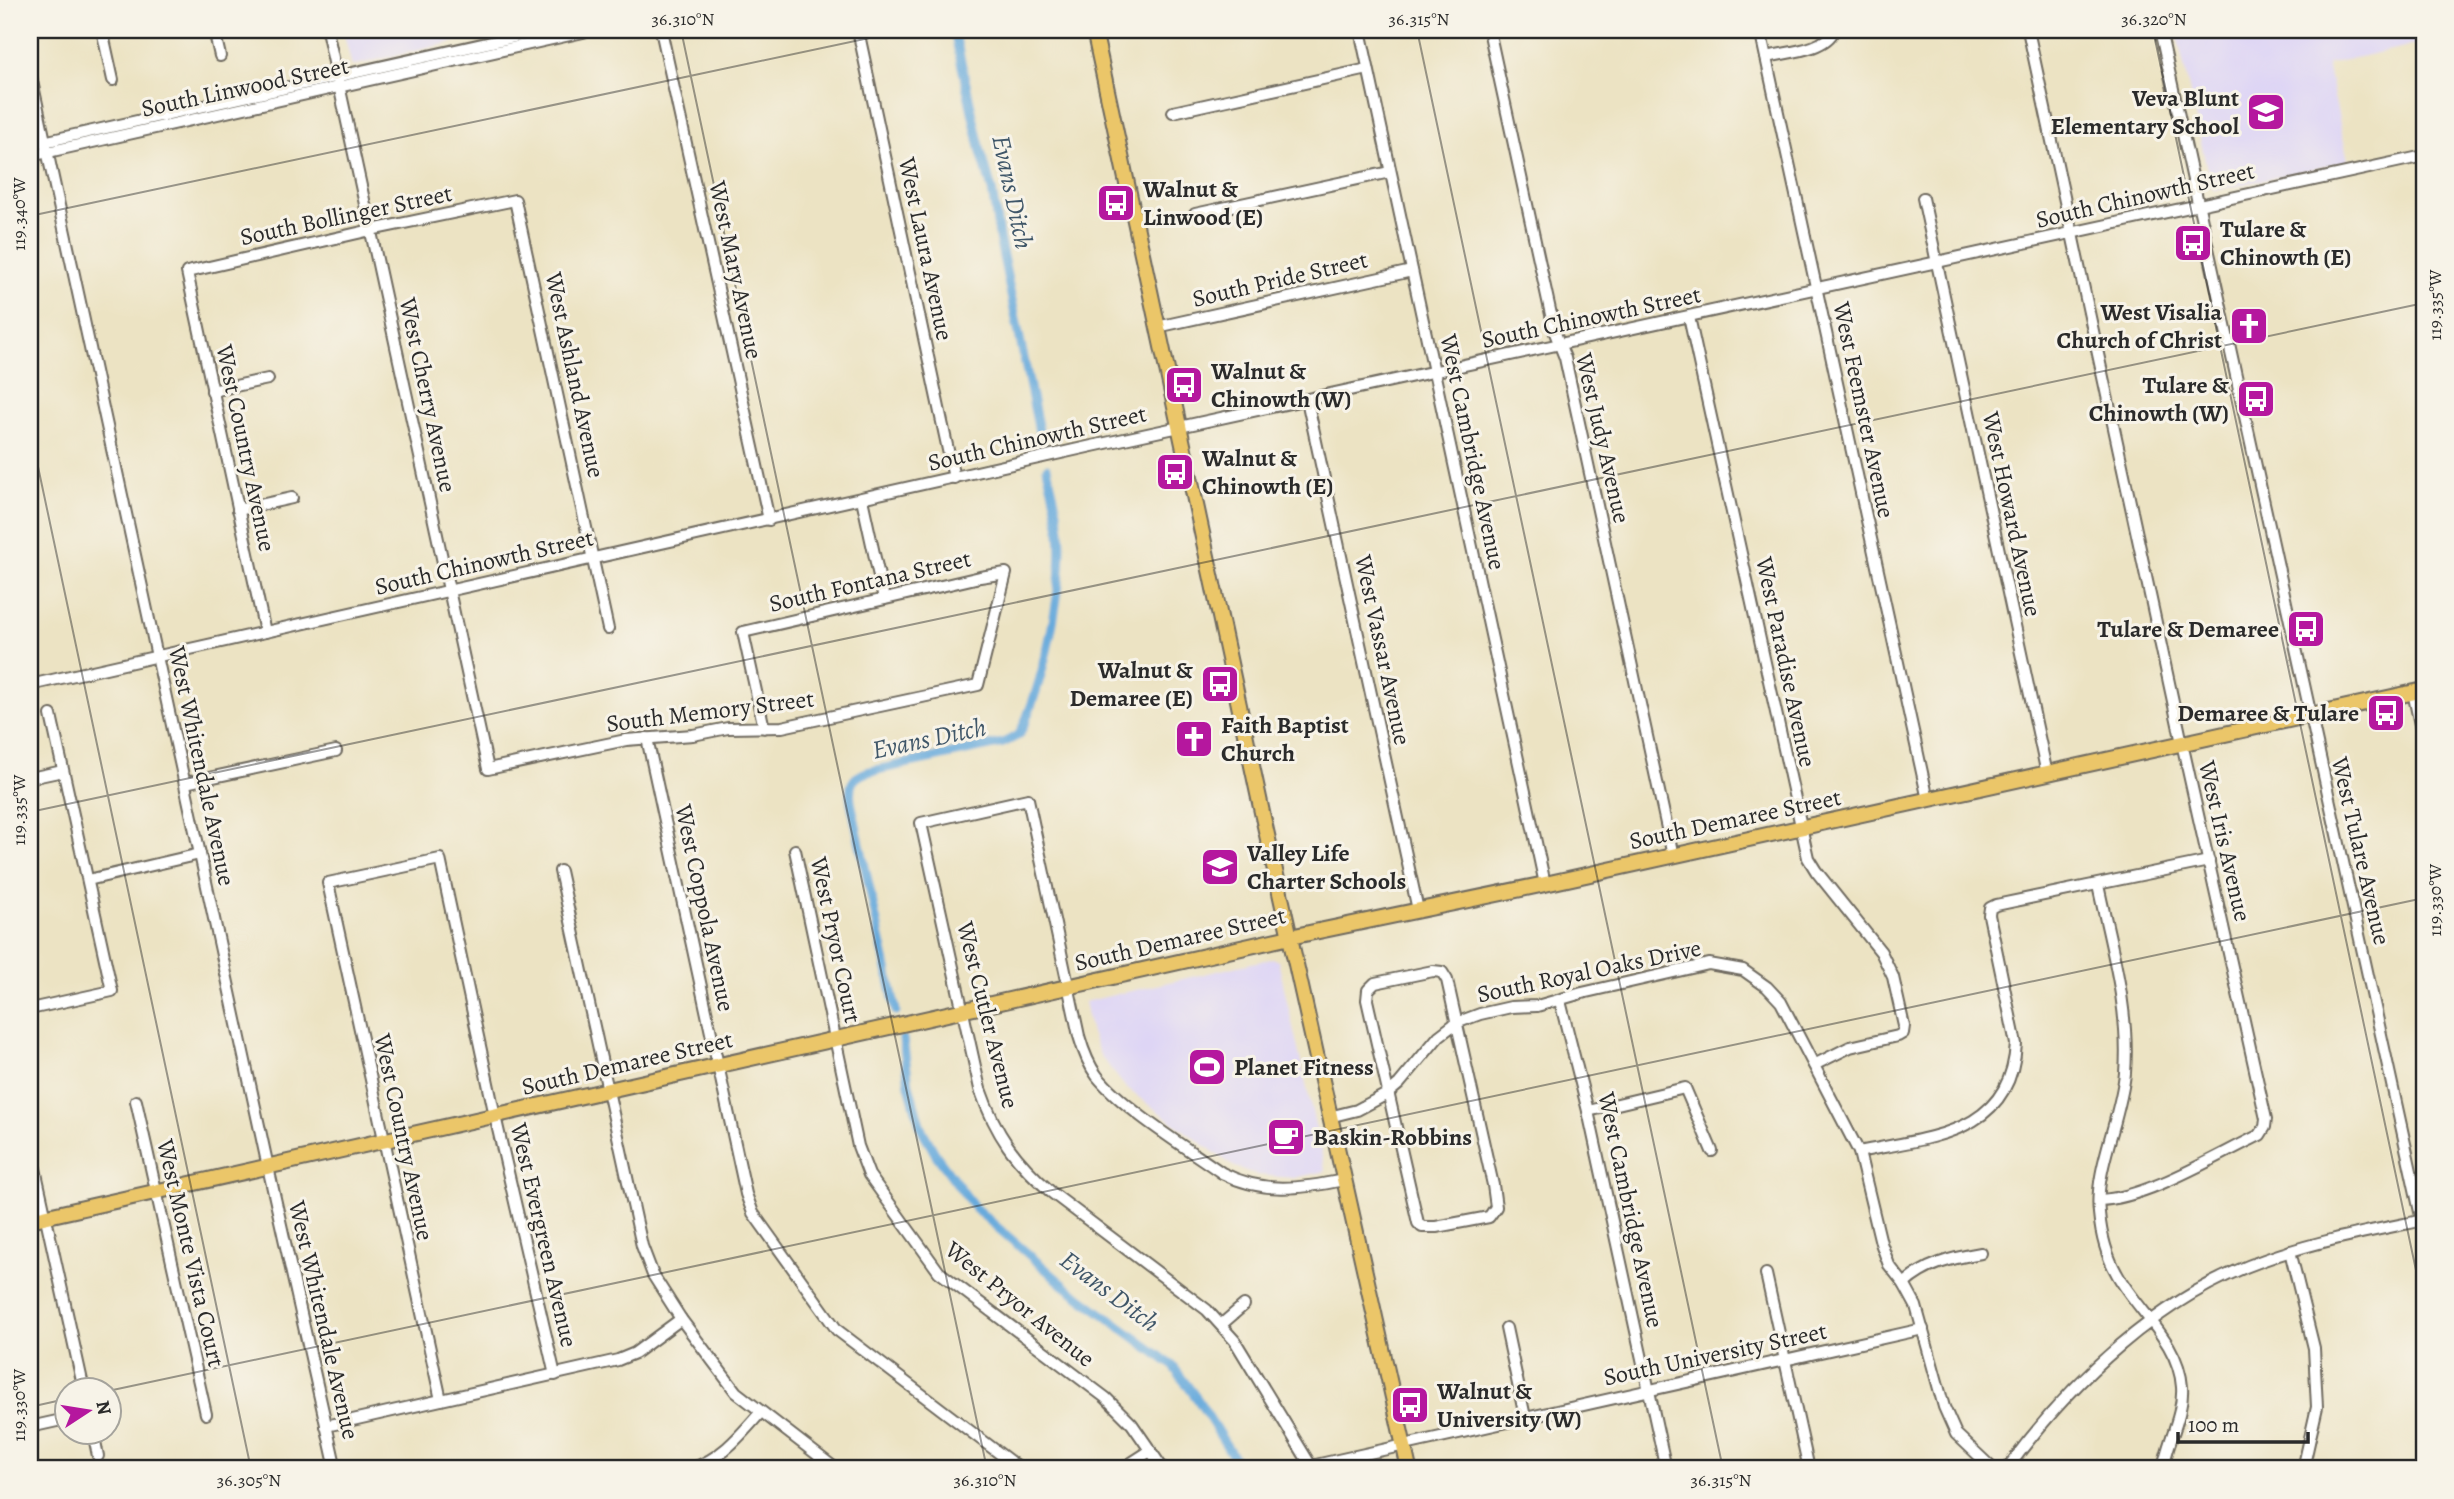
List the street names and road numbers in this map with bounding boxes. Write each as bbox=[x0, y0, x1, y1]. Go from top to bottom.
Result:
street label: South Linwood Street bbox=[138, 49, 352, 125]
street label: West Laura Avenue bbox=[891, 154, 961, 343]
street label: South Chinowth Street bbox=[2033, 154, 2258, 236]
street label: South Bollinger Street bbox=[237, 177, 455, 253]
street label: West Mary Avenue bbox=[701, 177, 771, 362]
street label: South Pride Street bbox=[1189, 243, 1371, 315]
street label: West Ashland Avenue bbox=[537, 268, 612, 481]
street label: South Chinowth Street bbox=[1478, 278, 1704, 356]
street label: West Cherry Avenue bbox=[392, 294, 464, 495]
street label: West Feemster Avenue bbox=[1825, 298, 1903, 521]
street label: West Cambridge Avenue bbox=[1432, 330, 1514, 573]
street label: West Country Avenue bbox=[208, 341, 284, 554]
street label: West Judy Avenue bbox=[1568, 349, 1638, 526]
street label: South Chinowth Street bbox=[925, 397, 1150, 479]
street label: West Howard Avenue bbox=[1974, 408, 2049, 619]
street label: South Chinowth Street bbox=[372, 521, 597, 603]
street label: South Fontana Street bbox=[766, 542, 974, 620]
street label: West Vassar Avenue bbox=[1347, 551, 1419, 748]
street label: West Paradise Avenue bbox=[1748, 553, 1824, 770]
street label: West Whitendale Avenue bbox=[161, 642, 243, 889]
street label: South Memory Street bbox=[604, 682, 816, 740]
street label: West Tulare Avenue bbox=[2324, 753, 2398, 948]
street label: West Iris Avenue bbox=[2191, 757, 2259, 924]
street label: South Demaree Street bbox=[1626, 781, 1844, 857]
street label: West Coppola Avenue bbox=[667, 801, 743, 1014]
street label: West Pryor Court bbox=[803, 853, 869, 1026]
street label: South Demaree Street bbox=[1071, 899, 1289, 979]
street label: West Cutler Avenue bbox=[949, 917, 1027, 1112]
street label: South Royal Oaks Drive bbox=[1474, 932, 1704, 1010]
street label: South Demaree Street bbox=[518, 1023, 736, 1103]
street label: West Country Avenue bbox=[366, 1030, 442, 1243]
street label: West Cambridge Avenue bbox=[1590, 1088, 1672, 1331]
street label: West Evergreen Avenue bbox=[502, 1119, 585, 1350]
street label: West Monte Vista Court bbox=[149, 1135, 233, 1370]
street label: West Whitendale Avenue bbox=[281, 1197, 367, 1443]
street label: West Pryor Avenue bbox=[938, 1233, 1102, 1374]
street label: South University Street bbox=[1600, 1315, 1830, 1393]

